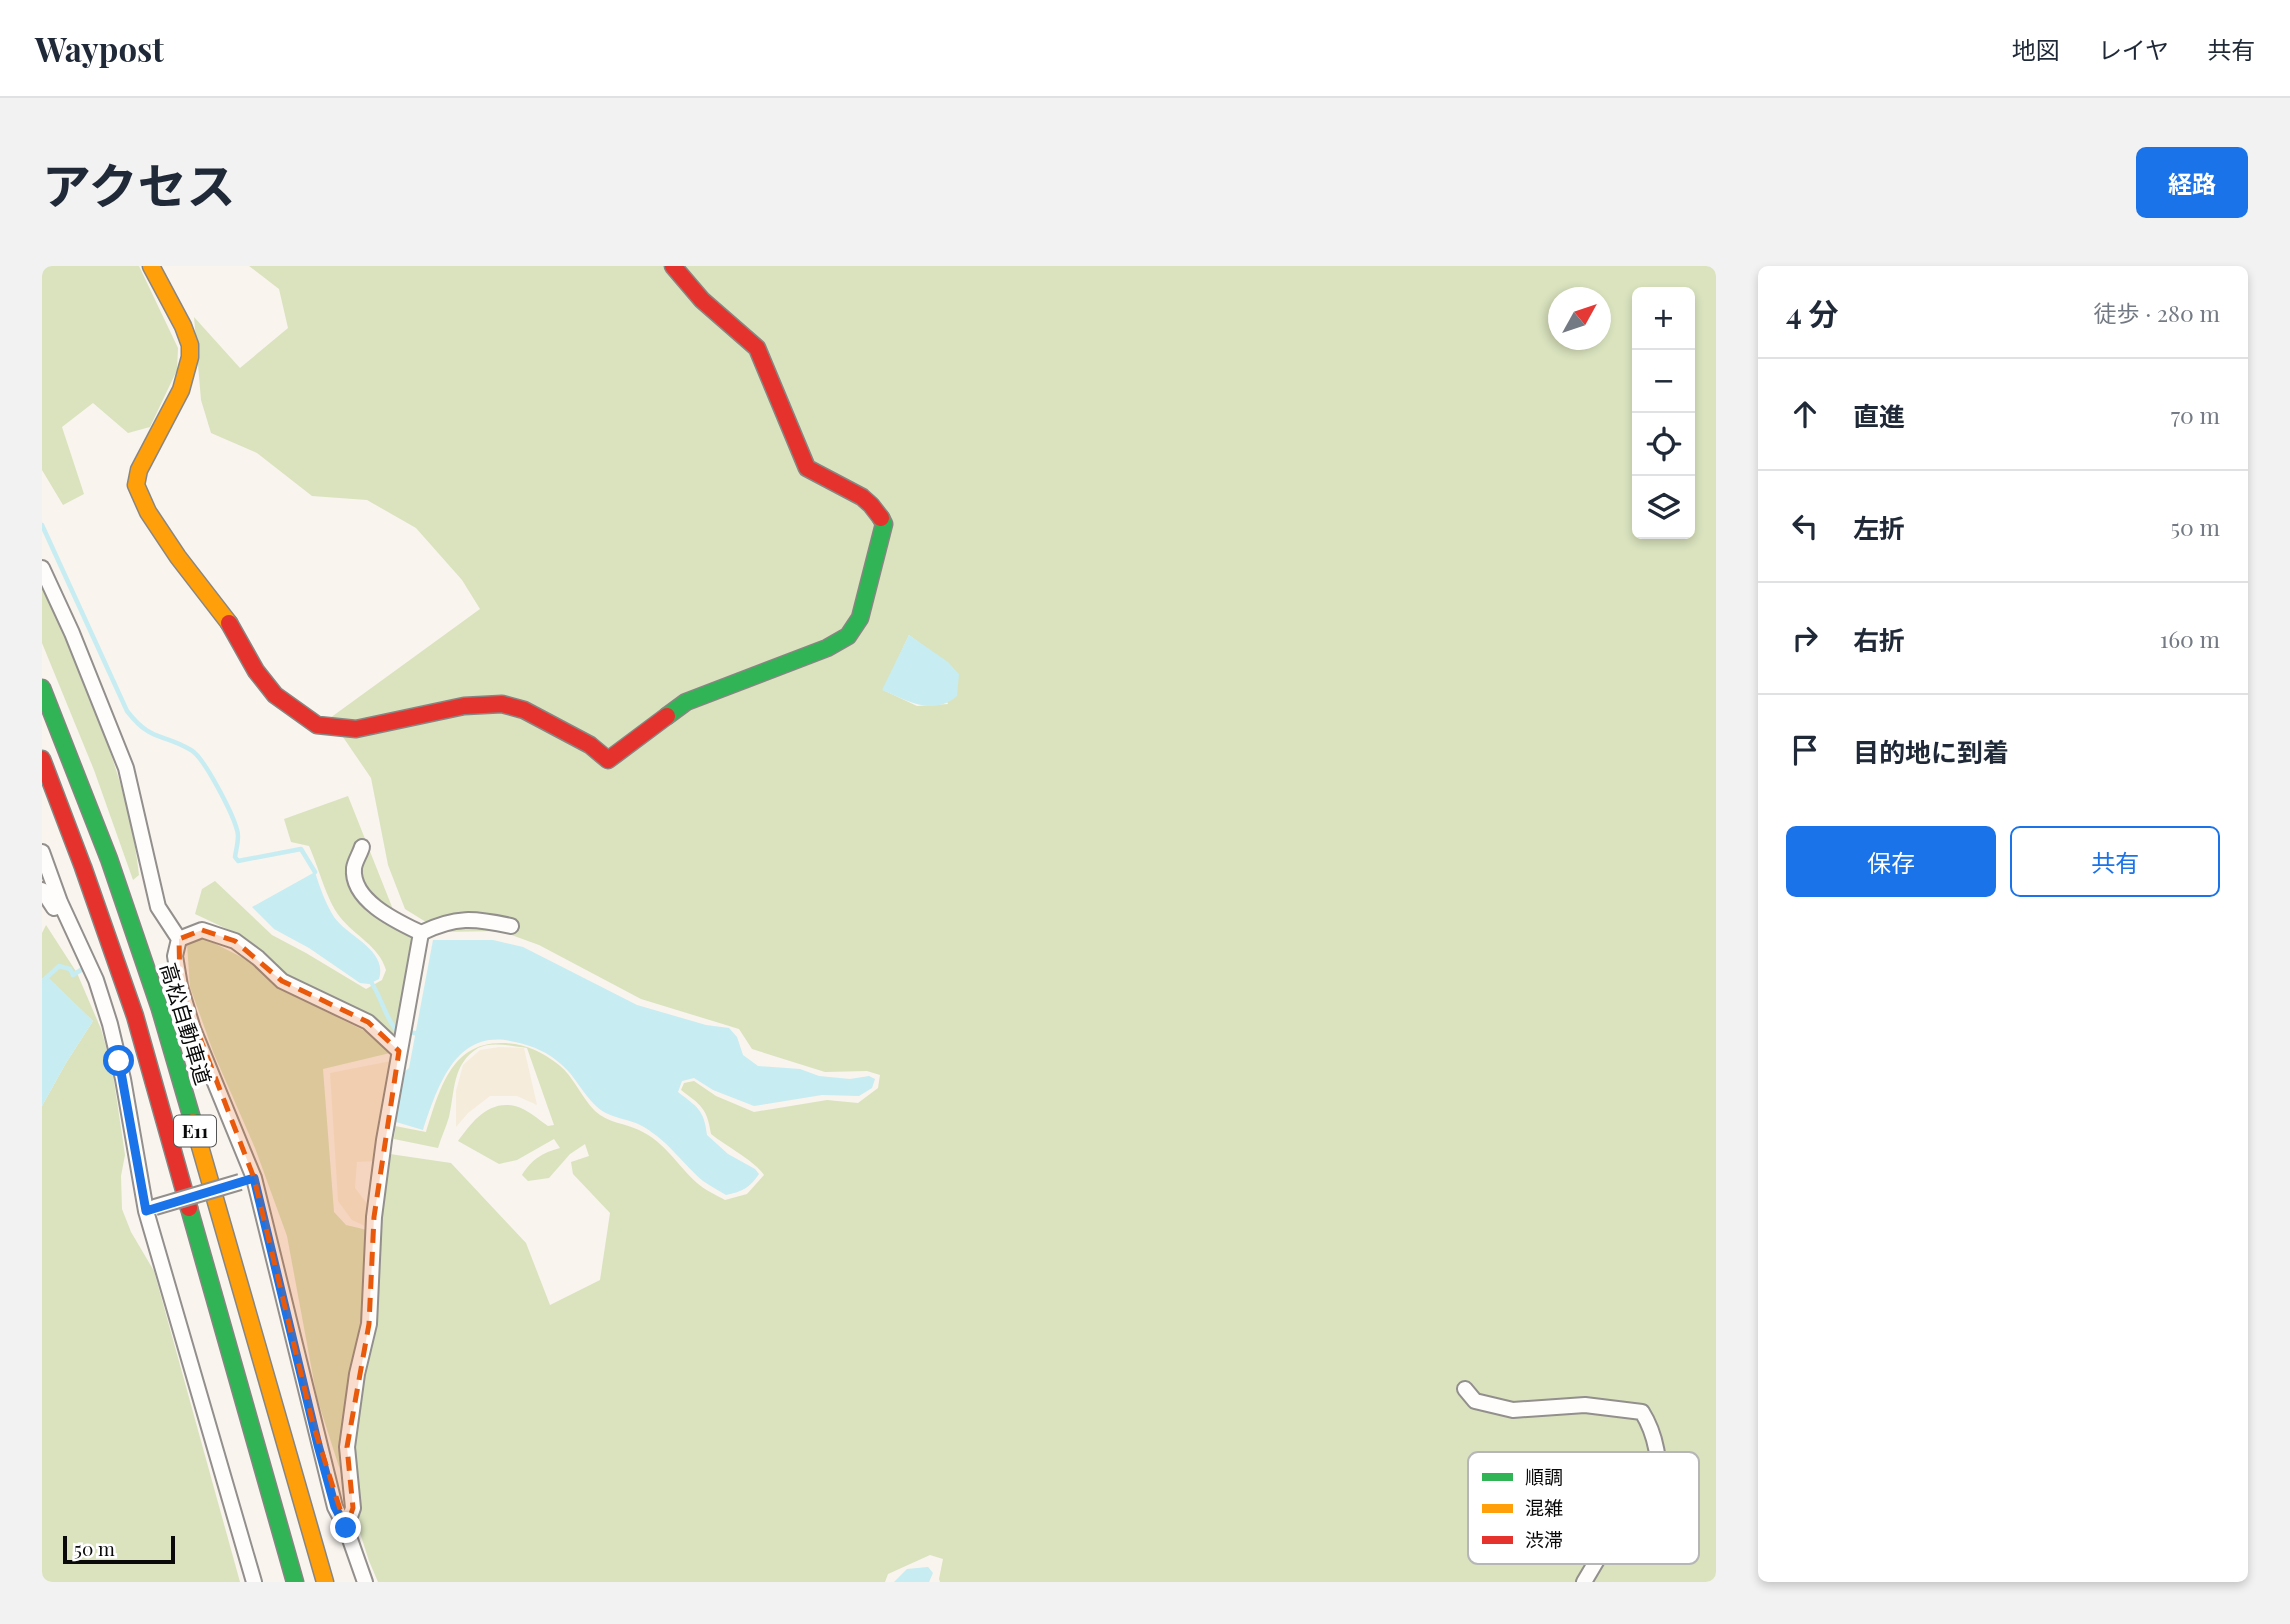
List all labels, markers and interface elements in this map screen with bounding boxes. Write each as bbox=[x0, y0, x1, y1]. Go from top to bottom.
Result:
text: Waypost bbox=[35, 26, 164, 70]
text: 地図 bbox=[2012, 33, 2060, 65]
text: レイヤ bbox=[2098, 33, 2169, 65]
text: 共有 bbox=[2207, 33, 2255, 65]
button: 経路 bbox=[2136, 147, 2248, 218]
text: アクセス bbox=[42, 151, 236, 216]
north arrow bbox=[1548, 287, 1611, 350]
map controls bbox=[1632, 287, 1695, 539]
button: + bbox=[1632, 287, 1695, 350]
text: 4 分 bbox=[1786, 293, 1839, 333]
text: 徒歩 · 280 m bbox=[2094, 297, 2220, 328]
button: − bbox=[1632, 350, 1695, 413]
icon: ahead bbox=[1786, 395, 1824, 433]
text: 直進 bbox=[1853, 398, 1905, 433]
text: 70 m bbox=[2171, 399, 2220, 430]
button: locate bbox=[1632, 413, 1695, 476]
button: layers bbox=[1632, 476, 1695, 539]
icon: left bbox=[1786, 507, 1824, 545]
text: 左折 bbox=[1853, 510, 1905, 545]
text: 50 m bbox=[2171, 511, 2220, 542]
icon: right bbox=[1786, 619, 1824, 657]
text: 右折 bbox=[1853, 622, 1905, 657]
text: 160 m bbox=[2160, 623, 2220, 654]
icon: arrive bbox=[1786, 731, 1824, 769]
text: 目的地に到着 bbox=[1853, 734, 2009, 769]
button: 保存 bbox=[1786, 826, 1996, 897]
button: 共有 bbox=[2010, 826, 2220, 897]
street label: 高松自動車道 bbox=[155, 959, 219, 1088]
route start bbox=[103, 1045, 134, 1076]
road number: E11 bbox=[174, 1116, 216, 1146]
legend bbox=[1468, 1452, 1699, 1564]
text: 順調 bbox=[1525, 1463, 1563, 1489]
text: 混雑 bbox=[1525, 1494, 1563, 1520]
route end bbox=[330, 1512, 361, 1543]
text: 渋滞 bbox=[1525, 1526, 1563, 1552]
scale bar bbox=[63, 1533, 175, 1565]
text: 50 m bbox=[74, 1535, 115, 1561]

